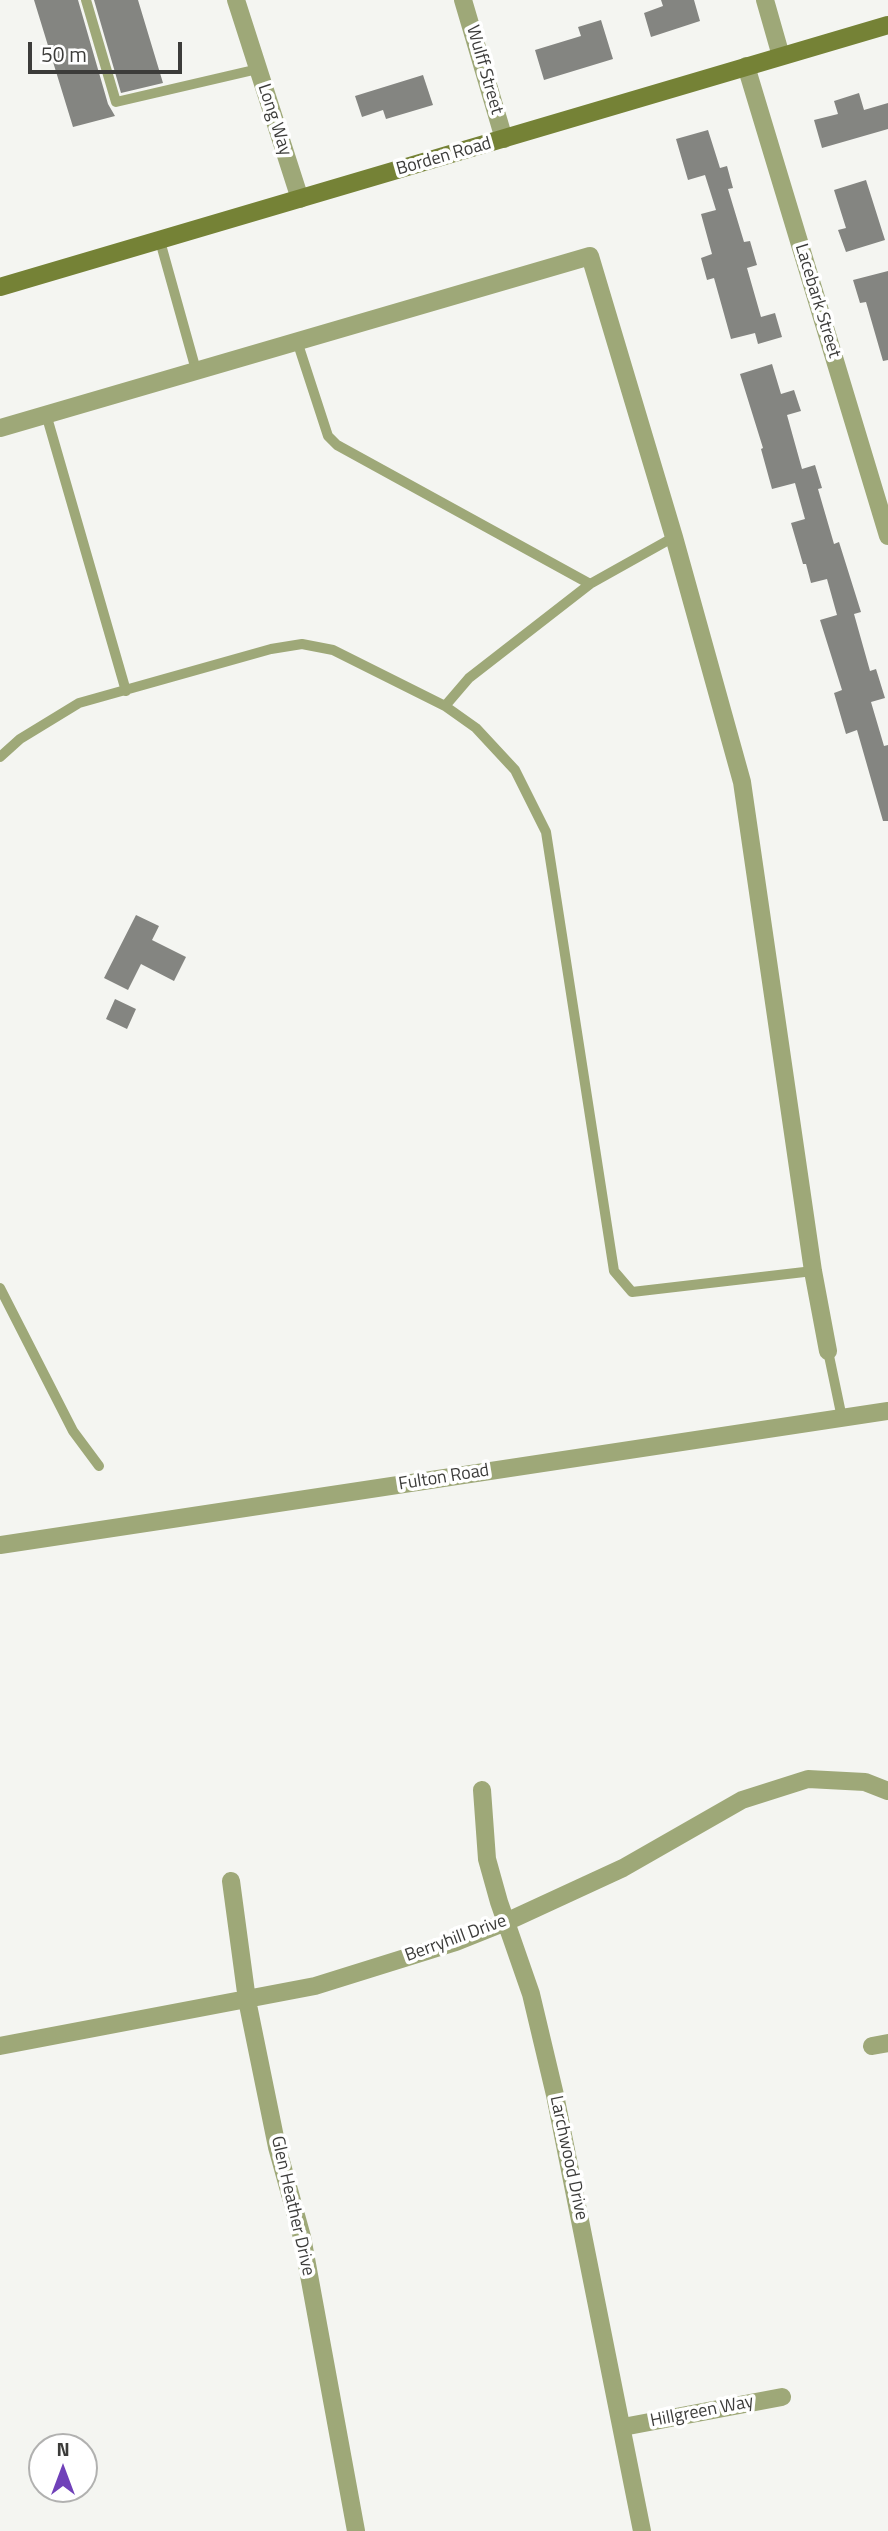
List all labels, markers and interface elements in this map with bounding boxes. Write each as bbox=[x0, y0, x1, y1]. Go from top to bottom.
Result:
street label: Wulff Street bbox=[461, 23, 507, 117]
scale bar bbox=[32, 28, 186, 72]
text: 50 m bbox=[41, 38, 87, 70]
street label: Long Way bbox=[252, 81, 296, 159]
street label: Borden Road bbox=[394, 133, 494, 181]
street label: Lacebark Street bbox=[789, 241, 845, 361]
street label: Fulton Road bbox=[397, 1460, 491, 1496]
street label: Berryhill Drive bbox=[402, 1911, 510, 1967]
street label: Larchwood Drive bbox=[544, 2094, 592, 2222]
street label: Glen Heather Drive bbox=[265, 2134, 319, 2278]
street label: Hillgreen Way bbox=[648, 2391, 756, 2433]
north arrow bbox=[28, 2433, 98, 2503]
text: N bbox=[56, 2434, 70, 2463]

